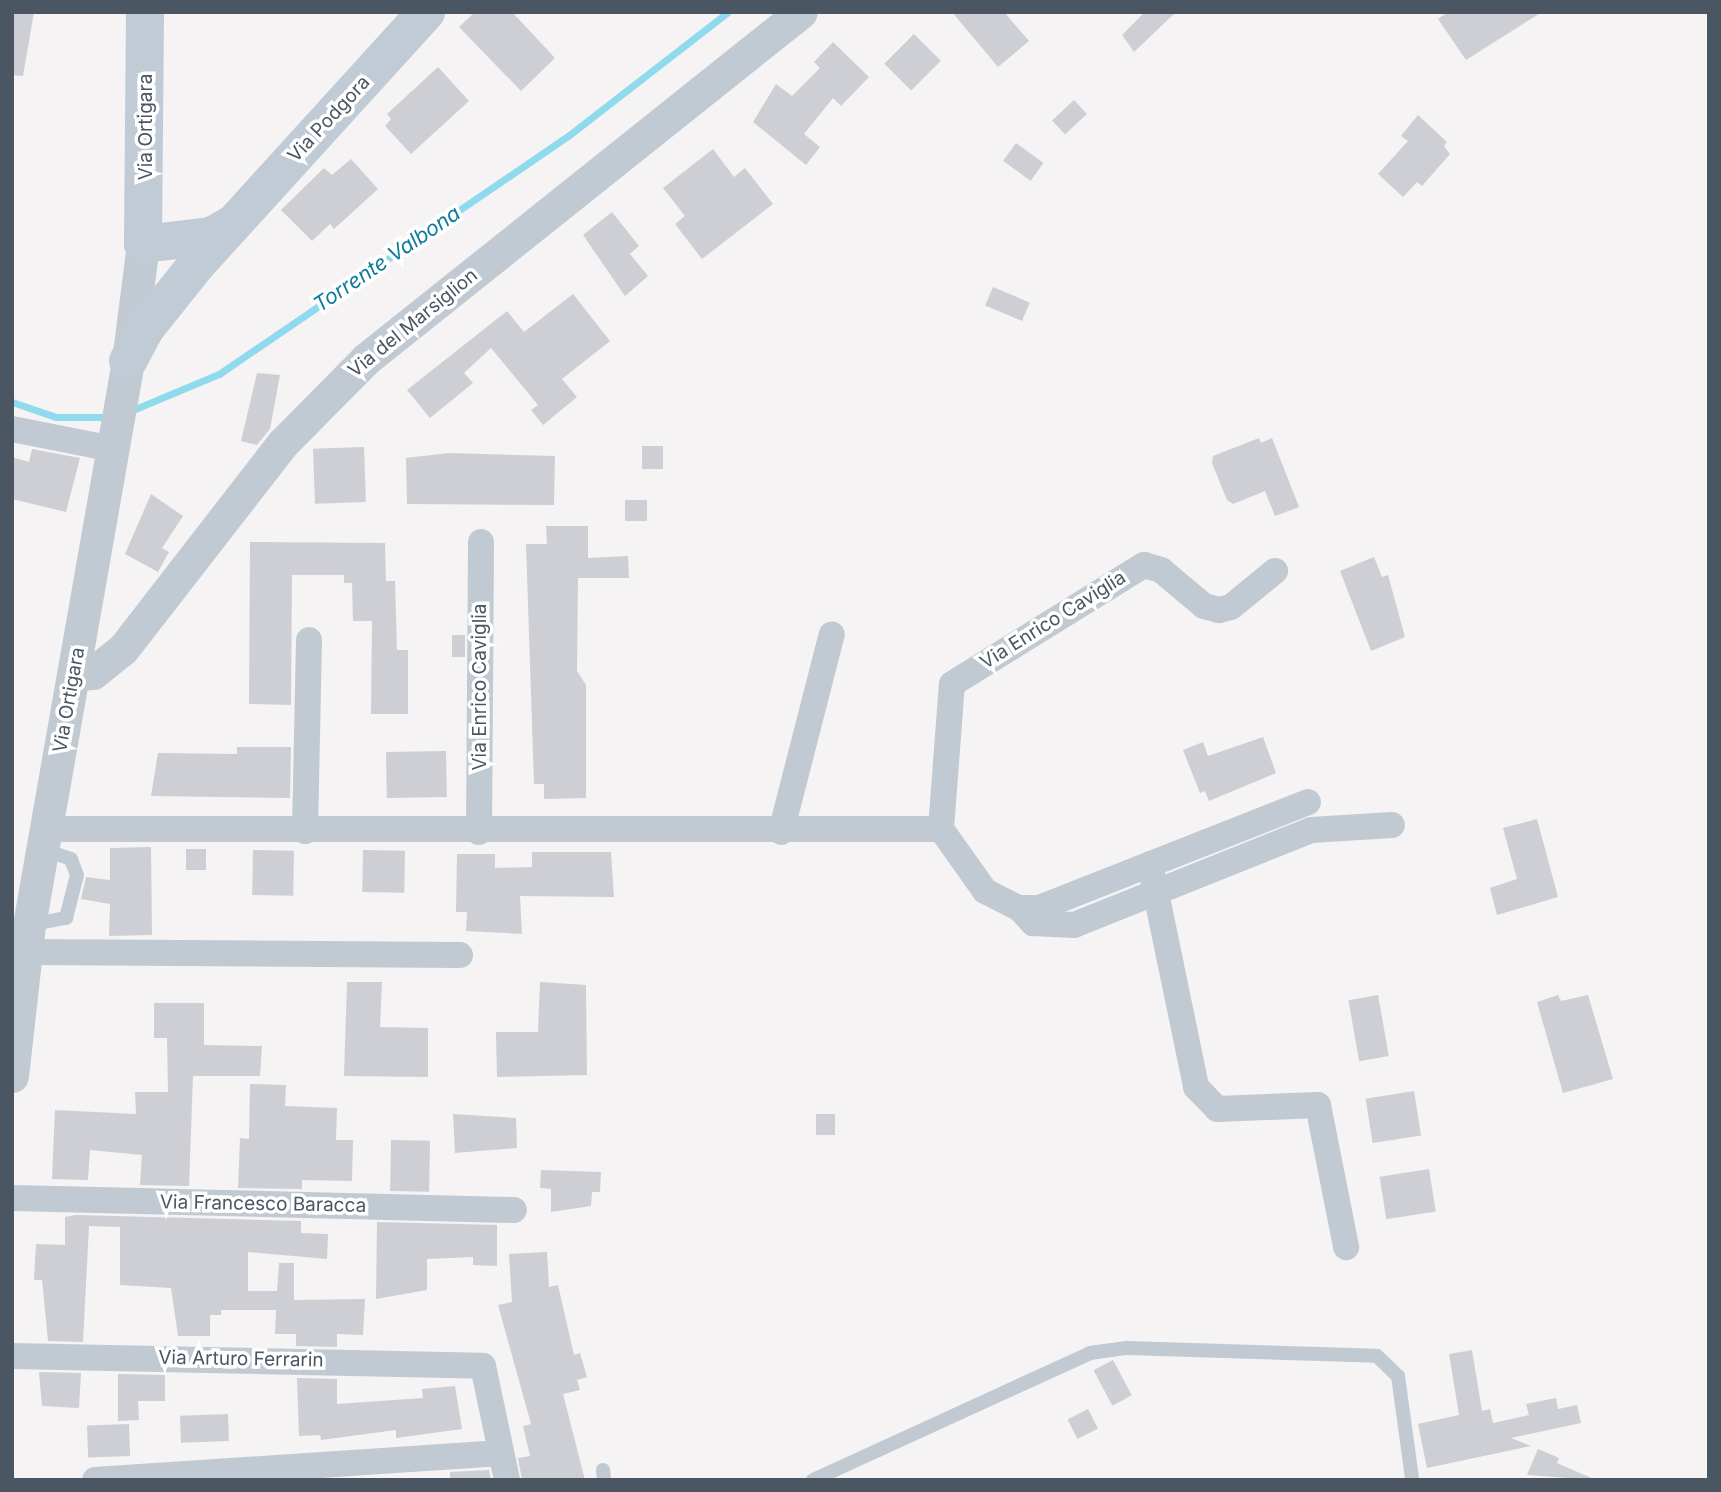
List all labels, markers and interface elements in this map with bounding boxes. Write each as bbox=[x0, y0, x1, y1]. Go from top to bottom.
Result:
street label: Via Podgora bbox=[283, 71, 375, 167]
street label: Via Ortigara bbox=[135, 74, 157, 180]
water label: Torrente Valbona bbox=[309, 201, 465, 317]
street label: Via del Marsiglion bbox=[344, 264, 482, 382]
street label: Via Enrico Caviglia bbox=[976, 566, 1130, 674]
street label: Via Enrico Caviglia bbox=[469, 603, 491, 771]
street label: Via Ortigara bbox=[49, 645, 89, 755]
street label: Via Francesco Baracca bbox=[160, 1191, 366, 1217]
street label: Via Arturo Ferrarin bbox=[158, 1346, 324, 1372]

